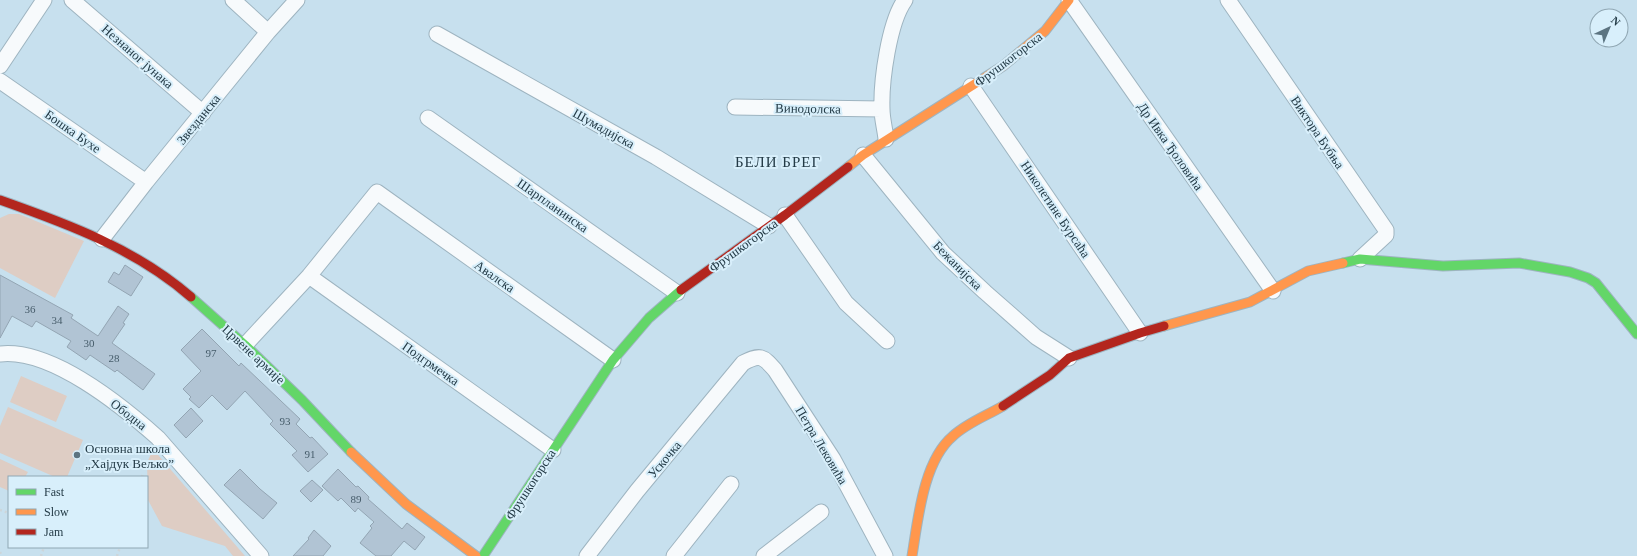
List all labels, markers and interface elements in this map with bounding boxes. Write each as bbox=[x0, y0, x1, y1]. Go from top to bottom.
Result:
north arrow bbox=[1589, 8, 1629, 48]
text: N bbox=[1609, 14, 1623, 28]
street label: Незнаног јунака bbox=[99, 21, 177, 92]
street label: Фрушкогорска bbox=[971, 29, 1045, 90]
street label: Звезданска bbox=[174, 91, 223, 148]
street label: Виктора Бубња bbox=[1288, 93, 1348, 172]
street label: Др Ивка Ђоловића bbox=[1135, 99, 1207, 193]
street label: Винодолска bbox=[775, 100, 841, 117]
street label: Шумадијска bbox=[570, 105, 637, 152]
street label: Бошка Бухе bbox=[42, 107, 104, 156]
district label: БЕЛИ БРЕГ bbox=[735, 154, 821, 170]
street label: Николетине Бурсаћа bbox=[1018, 158, 1094, 261]
street label: Шарпланинска bbox=[514, 175, 591, 236]
street label: Фрушкогорска bbox=[706, 215, 781, 275]
street label: Бежанијска bbox=[930, 238, 985, 293]
street label: Авалска bbox=[472, 257, 518, 296]
house number: 36 bbox=[25, 303, 36, 315]
house number: 34 bbox=[52, 314, 63, 326]
street label: Црвене армије bbox=[219, 321, 288, 387]
house number: 30 bbox=[84, 337, 95, 349]
street label: Подгрмечка bbox=[399, 338, 462, 389]
house number: 97 bbox=[206, 347, 217, 359]
house number: 28 bbox=[109, 352, 120, 364]
street label: Ободна bbox=[108, 396, 150, 433]
street label: Петра Лековића bbox=[792, 403, 851, 487]
house number: 93 bbox=[280, 415, 291, 427]
street label: Ускочка bbox=[645, 438, 684, 481]
place label: Основна школа „Хајдук Вељко” bbox=[85, 441, 174, 471]
street label: Фрушкогорска bbox=[502, 446, 559, 522]
house number: 91 bbox=[305, 448, 316, 460]
marker: Основна школа „Хајдук Вељко” bbox=[72, 450, 82, 460]
legend bbox=[8, 476, 148, 548]
text: Fast bbox=[44, 485, 65, 499]
house number: 89 bbox=[351, 493, 362, 505]
text: Slow bbox=[44, 505, 69, 519]
text: Jam bbox=[44, 525, 64, 539]

